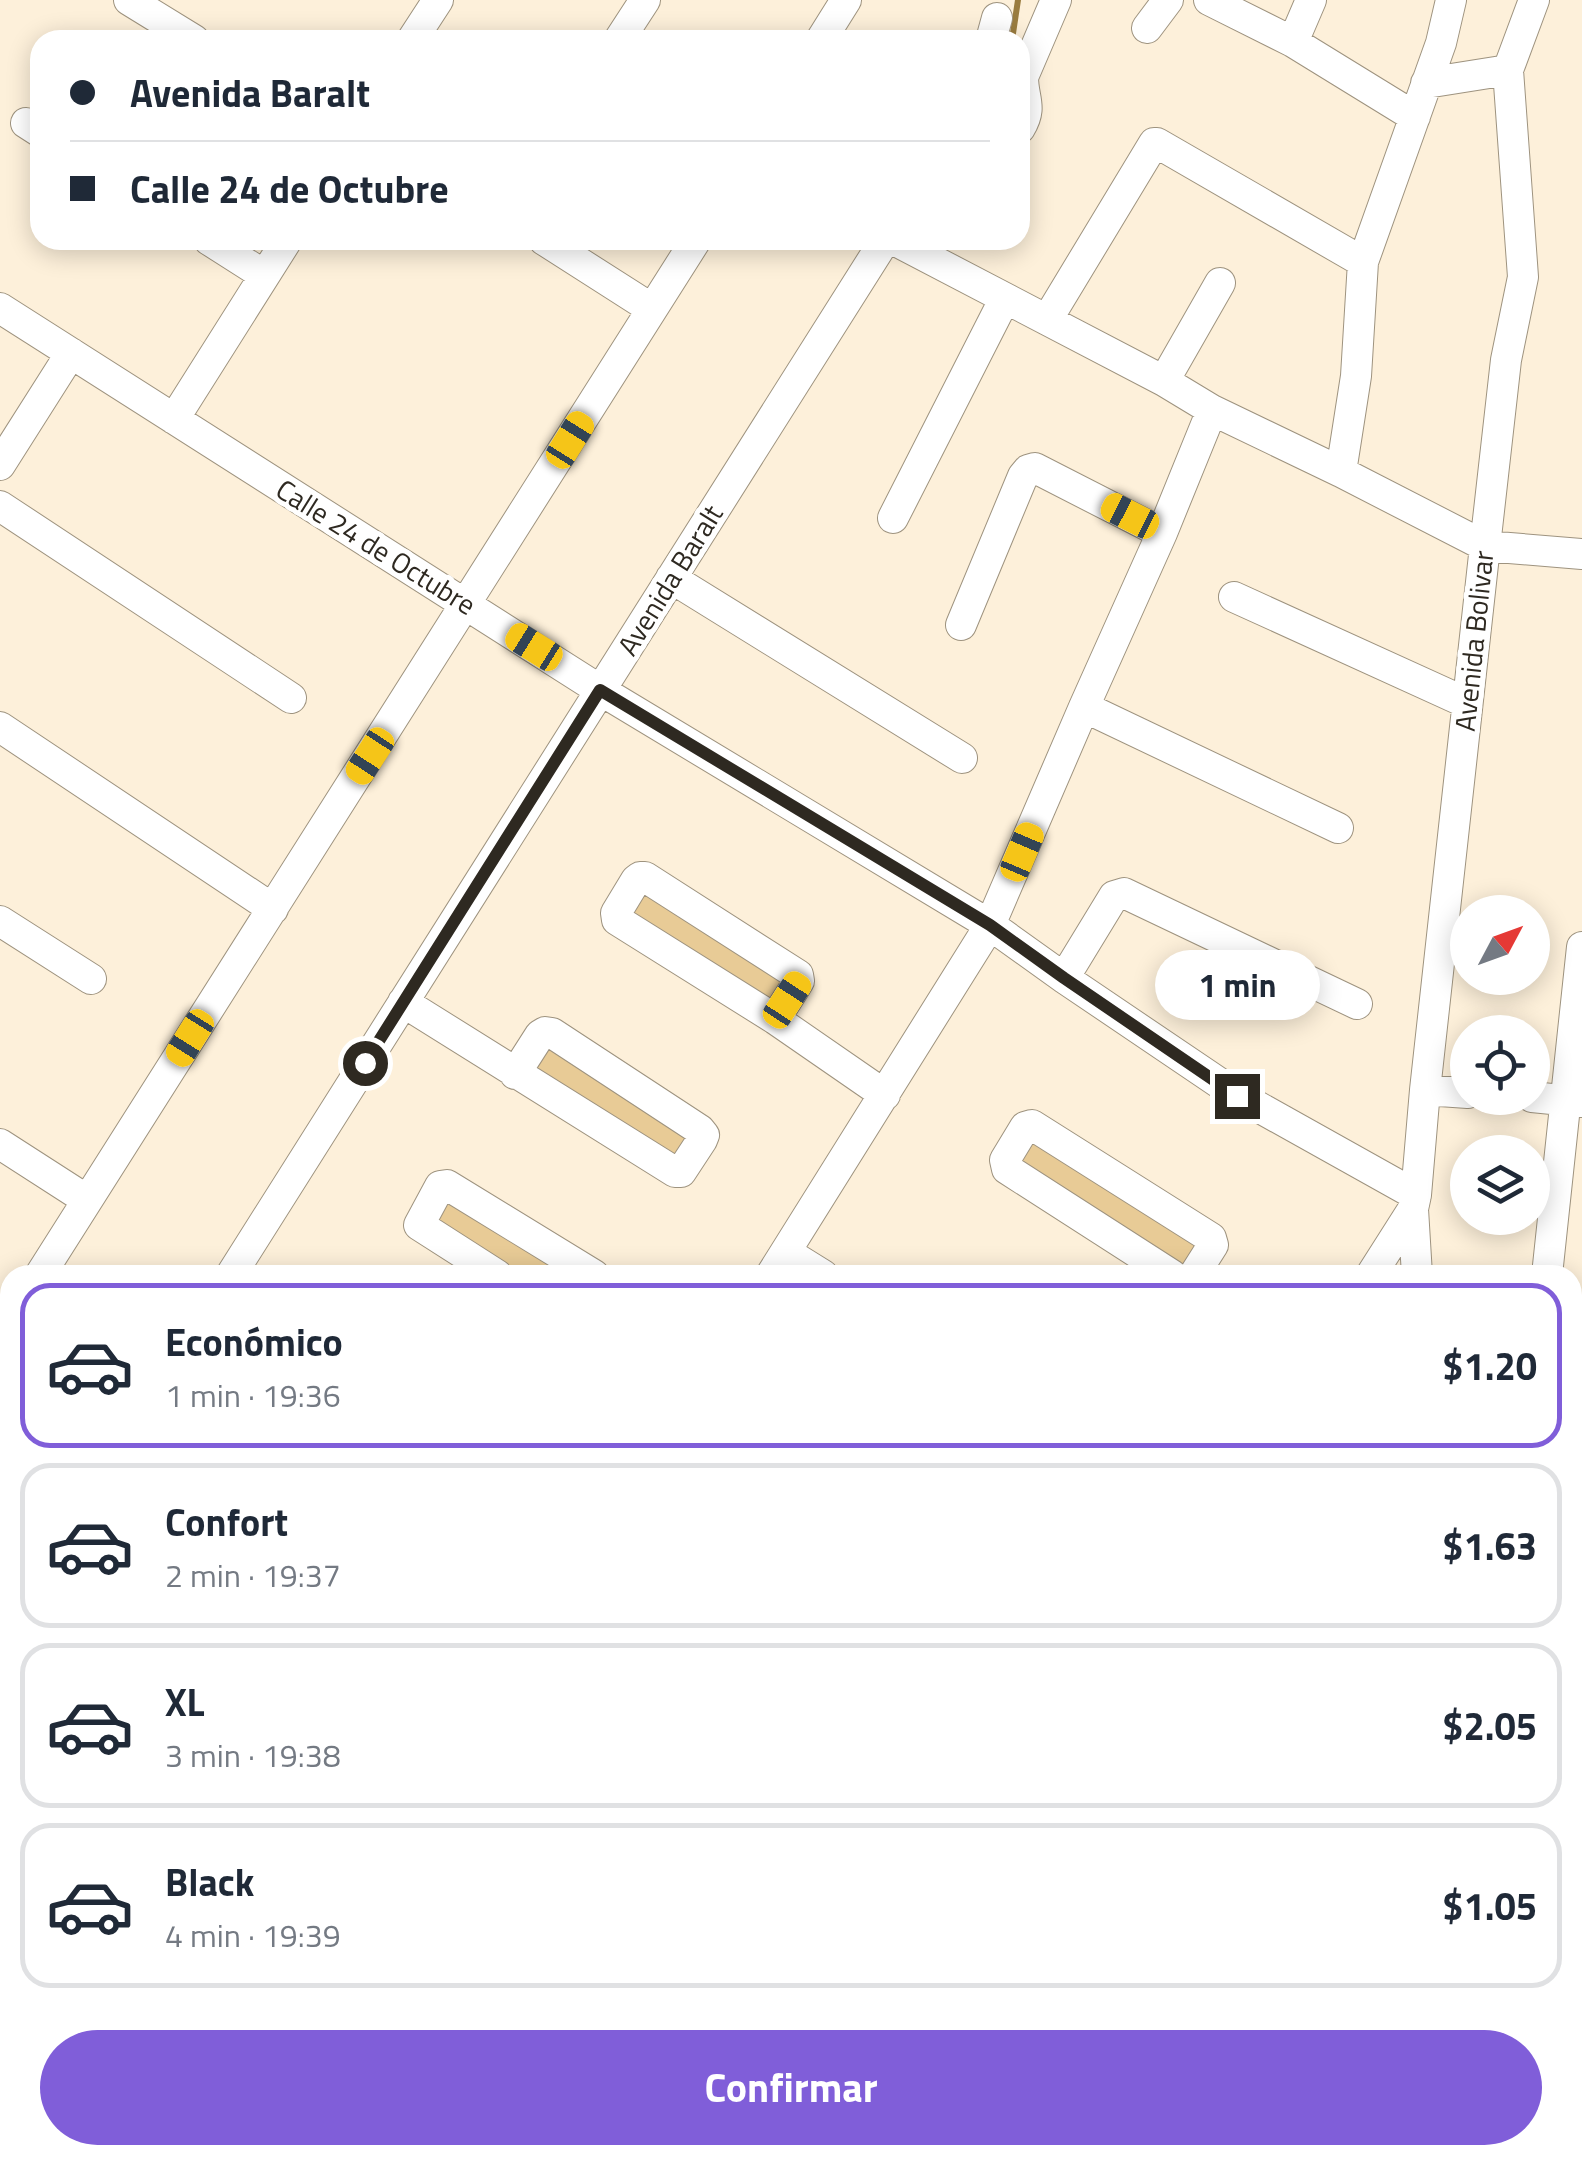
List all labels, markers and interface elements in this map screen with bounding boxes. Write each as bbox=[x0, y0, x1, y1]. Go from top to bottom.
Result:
text: Avenida Baralt bbox=[130, 64, 370, 122]
text: Calle 24 de Octubre bbox=[130, 160, 449, 218]
car bbox=[541, 407, 599, 473]
street label: Calle 24 de Octubre bbox=[268, 468, 485, 625]
car bbox=[1096, 489, 1164, 543]
street label: Avenida Baralt bbox=[606, 496, 733, 664]
street label: Avenida Bolivar bbox=[1443, 548, 1504, 733]
car bbox=[501, 618, 567, 676]
car bbox=[341, 723, 399, 789]
car bbox=[996, 819, 1048, 885]
north arrow bbox=[1450, 895, 1550, 995]
map controls bbox=[1450, 895, 1550, 1235]
callout: 1 min bbox=[1154, 951, 1320, 1021]
text: 1 min bbox=[1199, 961, 1276, 1009]
car bbox=[758, 967, 816, 1033]
car bbox=[161, 1005, 219, 1071]
button: locate bbox=[1450, 1015, 1550, 1115]
route start bbox=[343, 1041, 388, 1086]
route end bbox=[1215, 1074, 1260, 1119]
button: layers bbox=[1450, 1135, 1550, 1235]
text: Económico bbox=[165, 1313, 343, 1371]
icon: car bbox=[45, 1321, 135, 1411]
text: $1.20 bbox=[1442, 1337, 1537, 1395]
text: 1 min · 19:36 bbox=[165, 1371, 341, 1419]
text: Confort bbox=[165, 1493, 288, 1551]
icon: car bbox=[45, 1501, 135, 1591]
text: $1.63 bbox=[1442, 1517, 1537, 1575]
text: 2 min · 19:37 bbox=[165, 1551, 341, 1599]
text: XL bbox=[165, 1673, 205, 1731]
icon: car bbox=[45, 1681, 135, 1771]
text: $2.05 bbox=[1442, 1697, 1537, 1755]
text: 3 min · 19:38 bbox=[165, 1731, 341, 1779]
text: Black bbox=[165, 1853, 254, 1911]
icon: car bbox=[45, 1861, 135, 1951]
text: $1.05 bbox=[1442, 1877, 1537, 1935]
text: 4 min · 19:39 bbox=[165, 1911, 341, 1959]
button: Confirmar bbox=[40, 2030, 1542, 2145]

